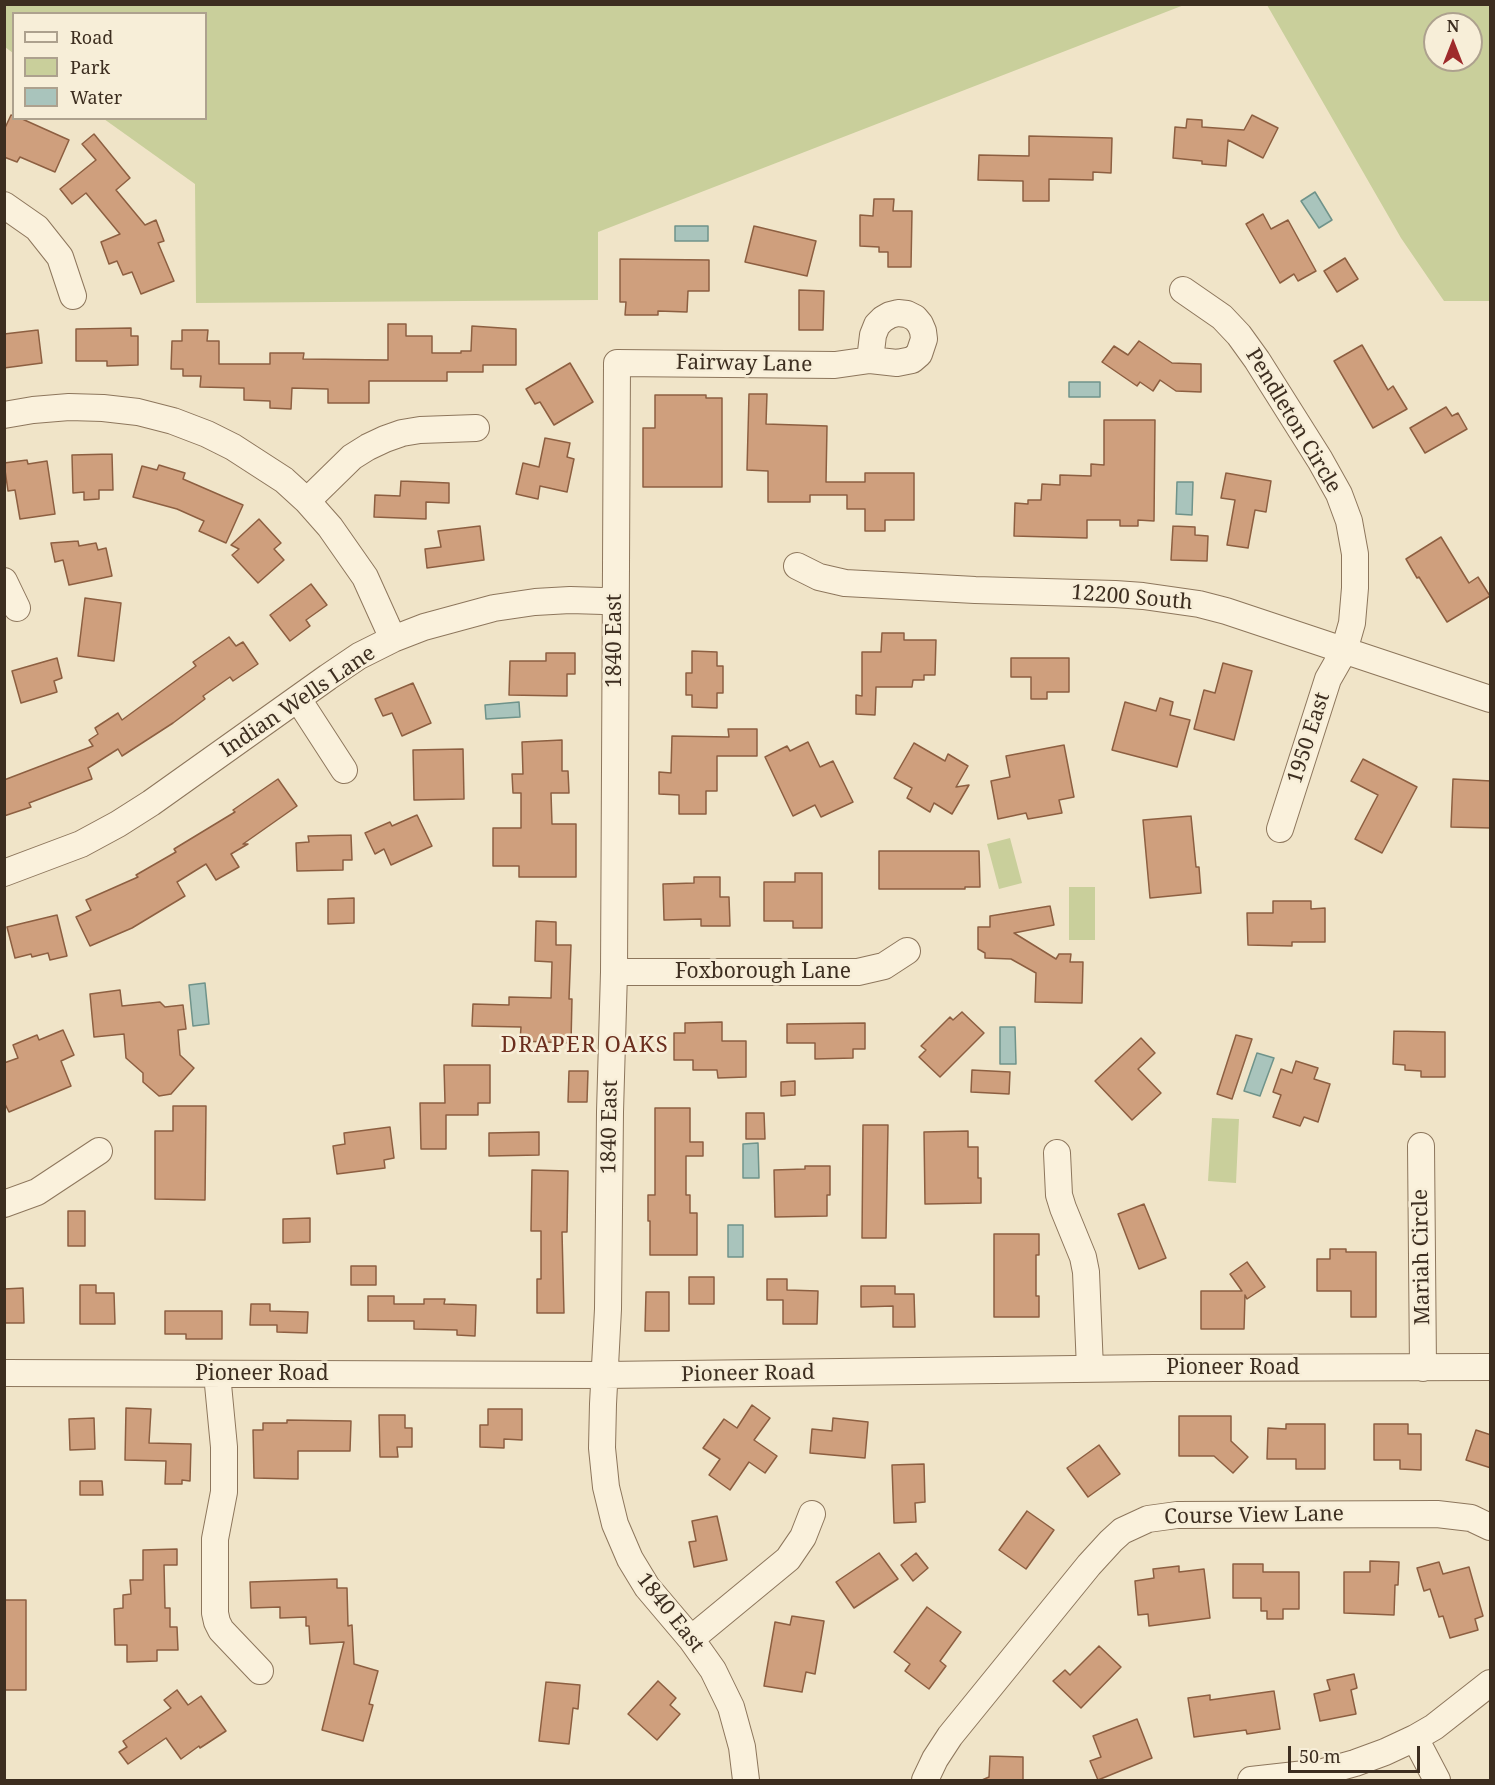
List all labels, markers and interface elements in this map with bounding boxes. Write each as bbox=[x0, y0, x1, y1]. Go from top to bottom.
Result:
legend bbox=[12, 12, 207, 120]
north arrow bbox=[1423, 12, 1483, 72]
text: N bbox=[1447, 15, 1459, 37]
text: Road bbox=[70, 25, 113, 49]
text: Park bbox=[70, 55, 110, 79]
text: Water bbox=[70, 85, 122, 109]
street label: Pendleton Circle bbox=[1240, 344, 1346, 498]
street label: Fairway Lane bbox=[676, 350, 812, 378]
street label: 12200 South bbox=[1070, 580, 1194, 616]
street label: 1840 East bbox=[602, 594, 628, 688]
street label: Indian Wells Lane bbox=[216, 641, 380, 763]
street label: 1950 East bbox=[1282, 689, 1336, 787]
street label: Foxborough Lane bbox=[675, 959, 851, 985]
district label: DRAPER OAKS bbox=[501, 1033, 669, 1059]
street label: 1840 East bbox=[597, 1080, 623, 1174]
street label: Mariah Circle bbox=[1408, 1189, 1436, 1325]
street label: Pioneer Road bbox=[1166, 1355, 1300, 1381]
street label: Pioneer Road bbox=[681, 1360, 815, 1388]
street label: Pioneer Road bbox=[195, 1361, 329, 1387]
street label: Course View Lane bbox=[1164, 1502, 1344, 1530]
street label: 1840 East bbox=[631, 1568, 709, 1658]
scale bar bbox=[1291, 1734, 1423, 1772]
text: 50 m bbox=[1299, 1744, 1341, 1768]

